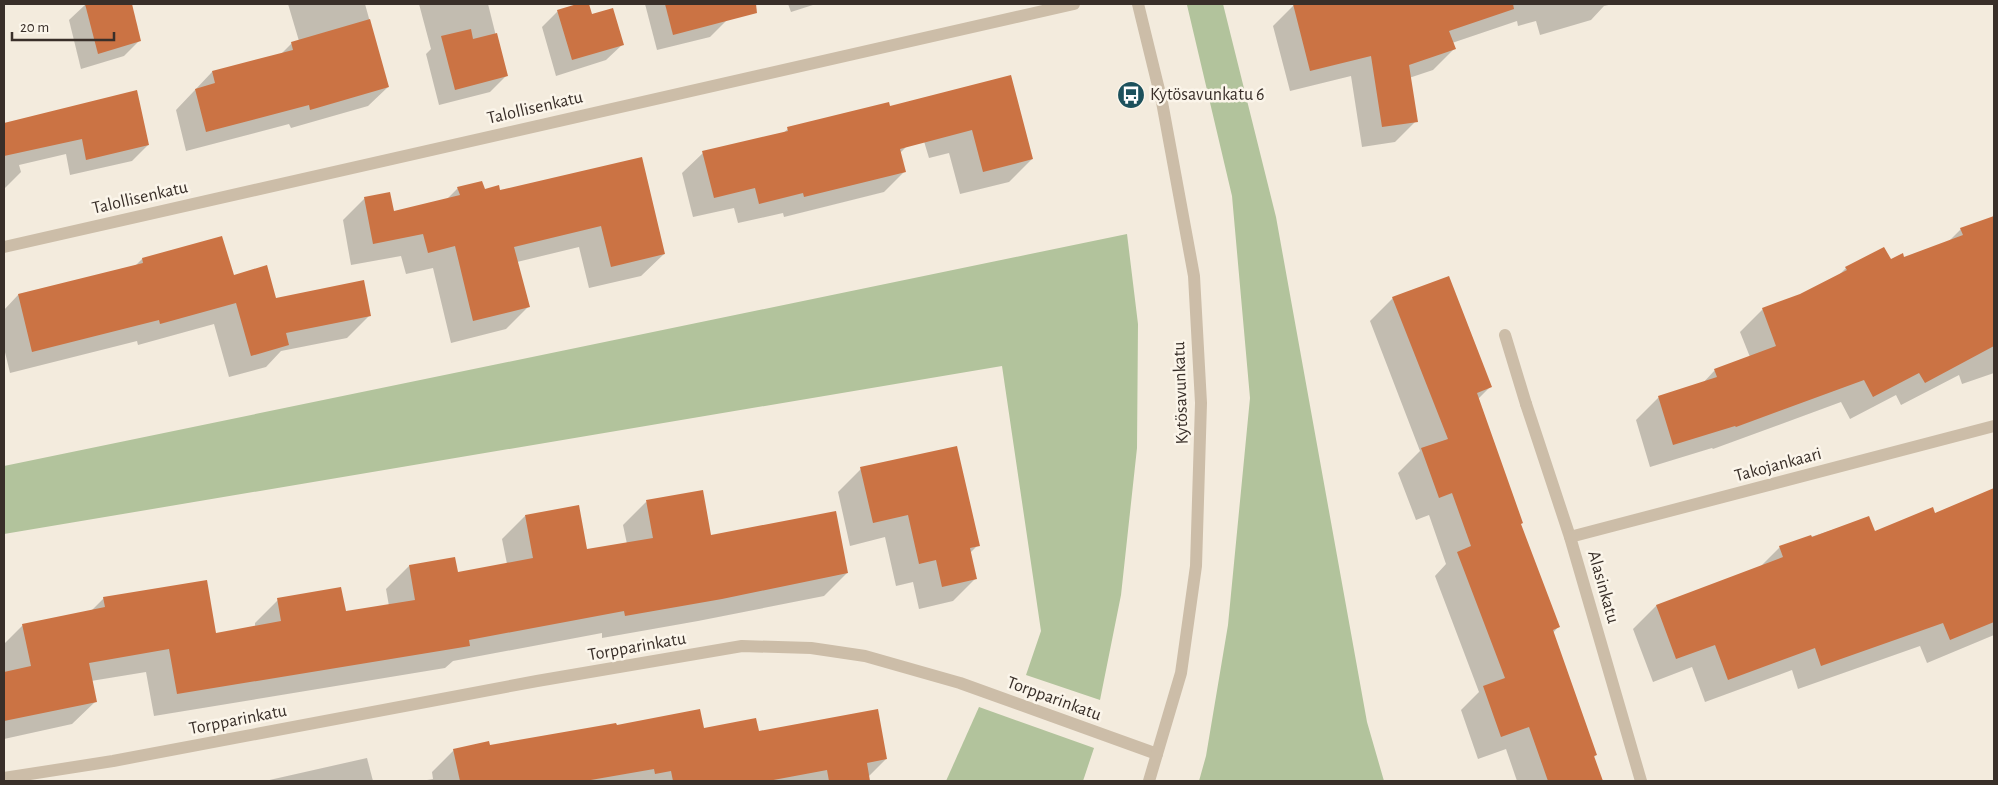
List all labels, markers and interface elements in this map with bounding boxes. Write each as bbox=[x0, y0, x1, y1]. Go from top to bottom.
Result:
scale bar bbox=[12, 10, 115, 42]
text: 20 m bbox=[20, 20, 49, 35]
bus stop icon: Kytösavunkatu 6 bbox=[1116, 80, 1146, 110]
place label: Kytösavunkatu 6 bbox=[1150, 86, 1265, 104]
street label: Talollisenkatu bbox=[485, 88, 585, 128]
street label: Talollisenkatu bbox=[90, 178, 190, 218]
street label: Kytösavunkatu bbox=[1170, 341, 1192, 445]
street label: Takojankaari bbox=[1733, 445, 1823, 485]
street label: Alasinkatu bbox=[1584, 549, 1622, 625]
street label: Torpparinkatu bbox=[587, 630, 687, 664]
street label: Torpparinkatu bbox=[1004, 674, 1104, 724]
street label: Torpparinkatu bbox=[188, 702, 288, 738]

